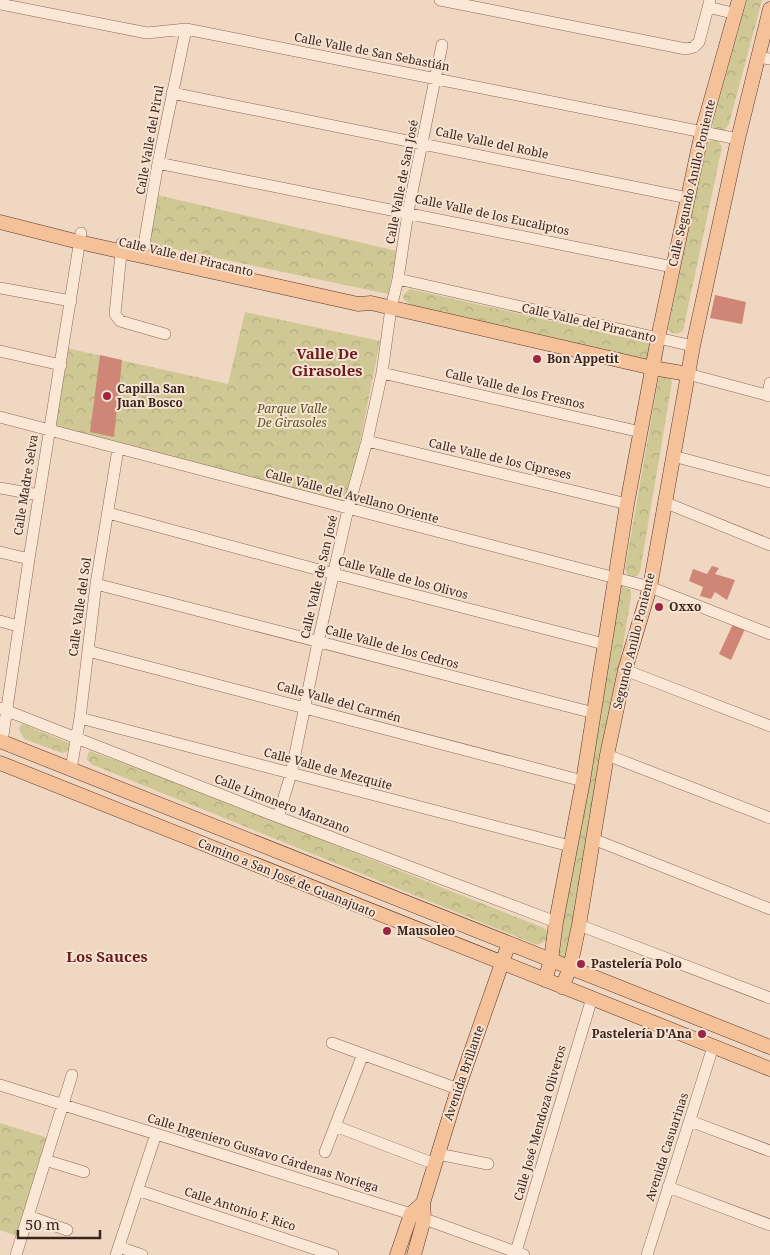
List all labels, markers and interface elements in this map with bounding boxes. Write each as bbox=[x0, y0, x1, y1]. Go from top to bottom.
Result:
street label: Calle Valle de San Sebastián bbox=[293, 28, 452, 75]
street label: Calle Valle del Pirul bbox=[132, 84, 168, 196]
street label: Calle Segundo Anillo Poniente bbox=[664, 97, 719, 268]
street label: Calle Valle de San José bbox=[381, 118, 422, 246]
street label: Calle Valle del Roble bbox=[434, 122, 550, 163]
street label: Calle Valle de los Eucaliptos bbox=[413, 190, 571, 239]
street label: Calle Valle del Piracanto bbox=[117, 233, 255, 280]
street label: Calle Valle del Piracanto bbox=[520, 299, 658, 346]
district label: Valle De Girasoles bbox=[292, 343, 362, 380]
place label: Bon Appetit bbox=[547, 350, 619, 367]
marker: Bon Appetit bbox=[531, 353, 543, 365]
street label: Calle Valle de los Fresnos bbox=[444, 364, 587, 413]
place label: Capilla San Juan Bosco bbox=[116, 380, 185, 411]
marker: Capilla San Juan Bosco bbox=[101, 390, 113, 402]
park label: Parque Valle De Girasoles bbox=[256, 400, 327, 431]
street label: Calle Madre Selva bbox=[9, 433, 42, 537]
street label: Calle Valle de los Cipreses bbox=[427, 434, 573, 483]
street label: Calle Valle del Avellano Oriente bbox=[263, 464, 441, 527]
street label: Calle Valle de San José bbox=[296, 513, 341, 640]
street label: Calle Valle de los Olivos bbox=[336, 552, 470, 603]
street label: Calle Valle del Sol bbox=[64, 556, 95, 658]
street label: Segundo Anillo Poniente bbox=[608, 571, 659, 711]
place label: Oxxo bbox=[669, 598, 701, 615]
marker: Oxxo bbox=[653, 601, 665, 613]
street label: Calle Valle de los Cedros bbox=[324, 621, 461, 673]
street label: Calle Valle del Carmén bbox=[275, 677, 403, 726]
street label: Calle Valle de Mezquite bbox=[262, 743, 394, 794]
street label: Calle Limonero Manzano bbox=[212, 770, 352, 837]
street label: Camino a San José de Guanajuato bbox=[196, 834, 379, 921]
place label: Mausoleo bbox=[397, 922, 455, 939]
marker: Mausoleo bbox=[381, 925, 393, 937]
district label: Los Sauces bbox=[66, 946, 148, 966]
place label: Pastelería Polo bbox=[591, 955, 682, 972]
marker: Pastelería Polo bbox=[575, 958, 587, 970]
street label: Avenida Brillante bbox=[439, 1023, 488, 1123]
place label: Pastelería D'Ana bbox=[592, 1025, 692, 1042]
marker: Pastelería D'Ana bbox=[696, 1028, 708, 1040]
street label: Calle José Mendoza Oliveros bbox=[509, 1043, 570, 1202]
street label: Avenida Casuarinas bbox=[641, 1090, 692, 1203]
street label: Calle Ingeniero Gustavo Cárdenas Noriega bbox=[145, 1109, 381, 1196]
street label: Calle Antonio F. Rico bbox=[182, 1182, 298, 1235]
scale bar bbox=[18, 1208, 100, 1240]
text: 50 m bbox=[25, 1214, 60, 1234]

